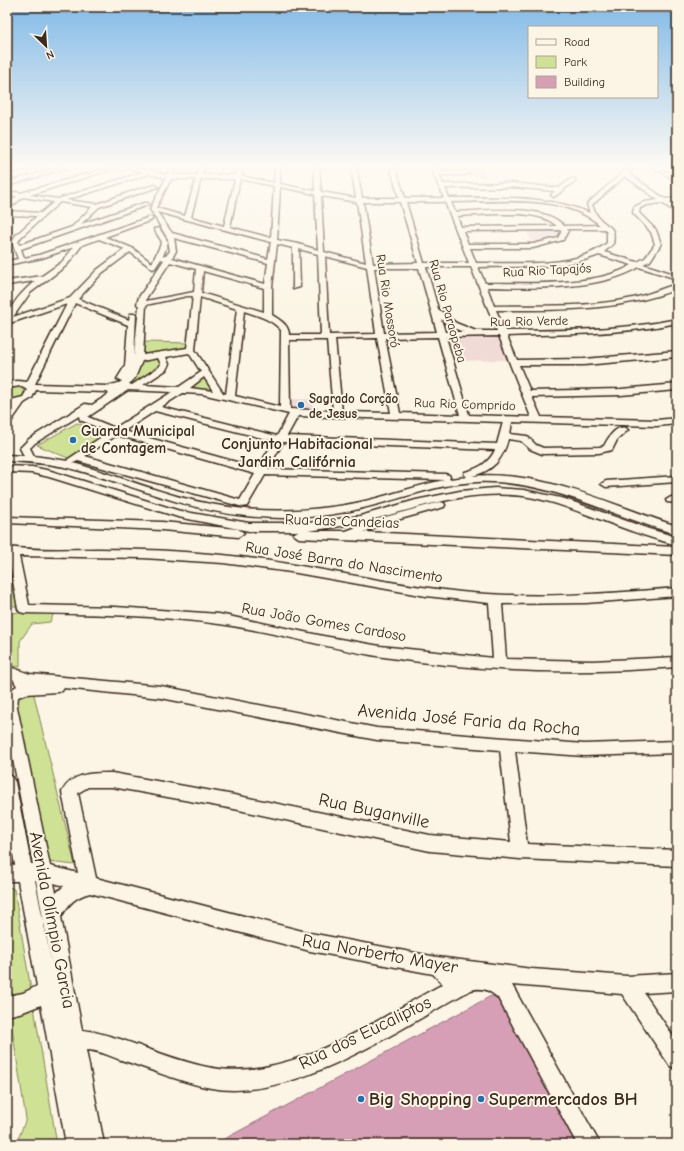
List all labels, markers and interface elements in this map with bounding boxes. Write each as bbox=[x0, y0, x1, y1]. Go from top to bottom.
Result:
north arrow bbox=[26, 26, 66, 66]
legend bbox=[528, 26, 658, 98]
text: Road bbox=[564, 35, 590, 49]
text: N bbox=[44, 47, 56, 62]
text: Park bbox=[564, 55, 587, 69]
text: Building bbox=[564, 75, 605, 89]
street label: Rua Rio Mossoró bbox=[373, 253, 403, 349]
street label: Rua Rio Paraopeba bbox=[426, 258, 470, 364]
street label: Rua Rio Tapajós bbox=[502, 260, 592, 280]
street label: Rua Rio Verde bbox=[490, 313, 569, 329]
place label: Sagrado Corção de Jesus bbox=[309, 391, 399, 421]
street label: Rua Rio Comprido bbox=[414, 395, 516, 413]
marker: Sagrado Corção de Jesus bbox=[296, 400, 306, 410]
place label: Guarda Municipal de Contagem bbox=[81, 422, 195, 457]
marker: Guarda Municipal de Contagem bbox=[68, 435, 78, 445]
district label: Conjunto Habitacional Jardim Califórnia bbox=[221, 435, 373, 471]
street label: Rua das Candeias bbox=[285, 510, 399, 532]
street label: Rua José Barra do Nascimento bbox=[244, 538, 444, 587]
street label: Rua João Gomes Cardoso bbox=[240, 599, 408, 645]
street label: Avenida José Faria da Rocha bbox=[357, 700, 581, 740]
street label: Rua Buganville bbox=[317, 789, 431, 833]
street label: Avenida Olímpio Garcia bbox=[25, 830, 79, 1010]
street label: Rua Norberto Mayer bbox=[300, 930, 460, 978]
street label: Rua dos Eucaliptos bbox=[295, 992, 435, 1074]
place label: Big Shopping bbox=[369, 1089, 472, 1110]
place label: Supermercados BH bbox=[489, 1089, 638, 1110]
marker: Big Shopping bbox=[356, 1094, 366, 1104]
marker: Supermercados BH bbox=[476, 1094, 486, 1104]

